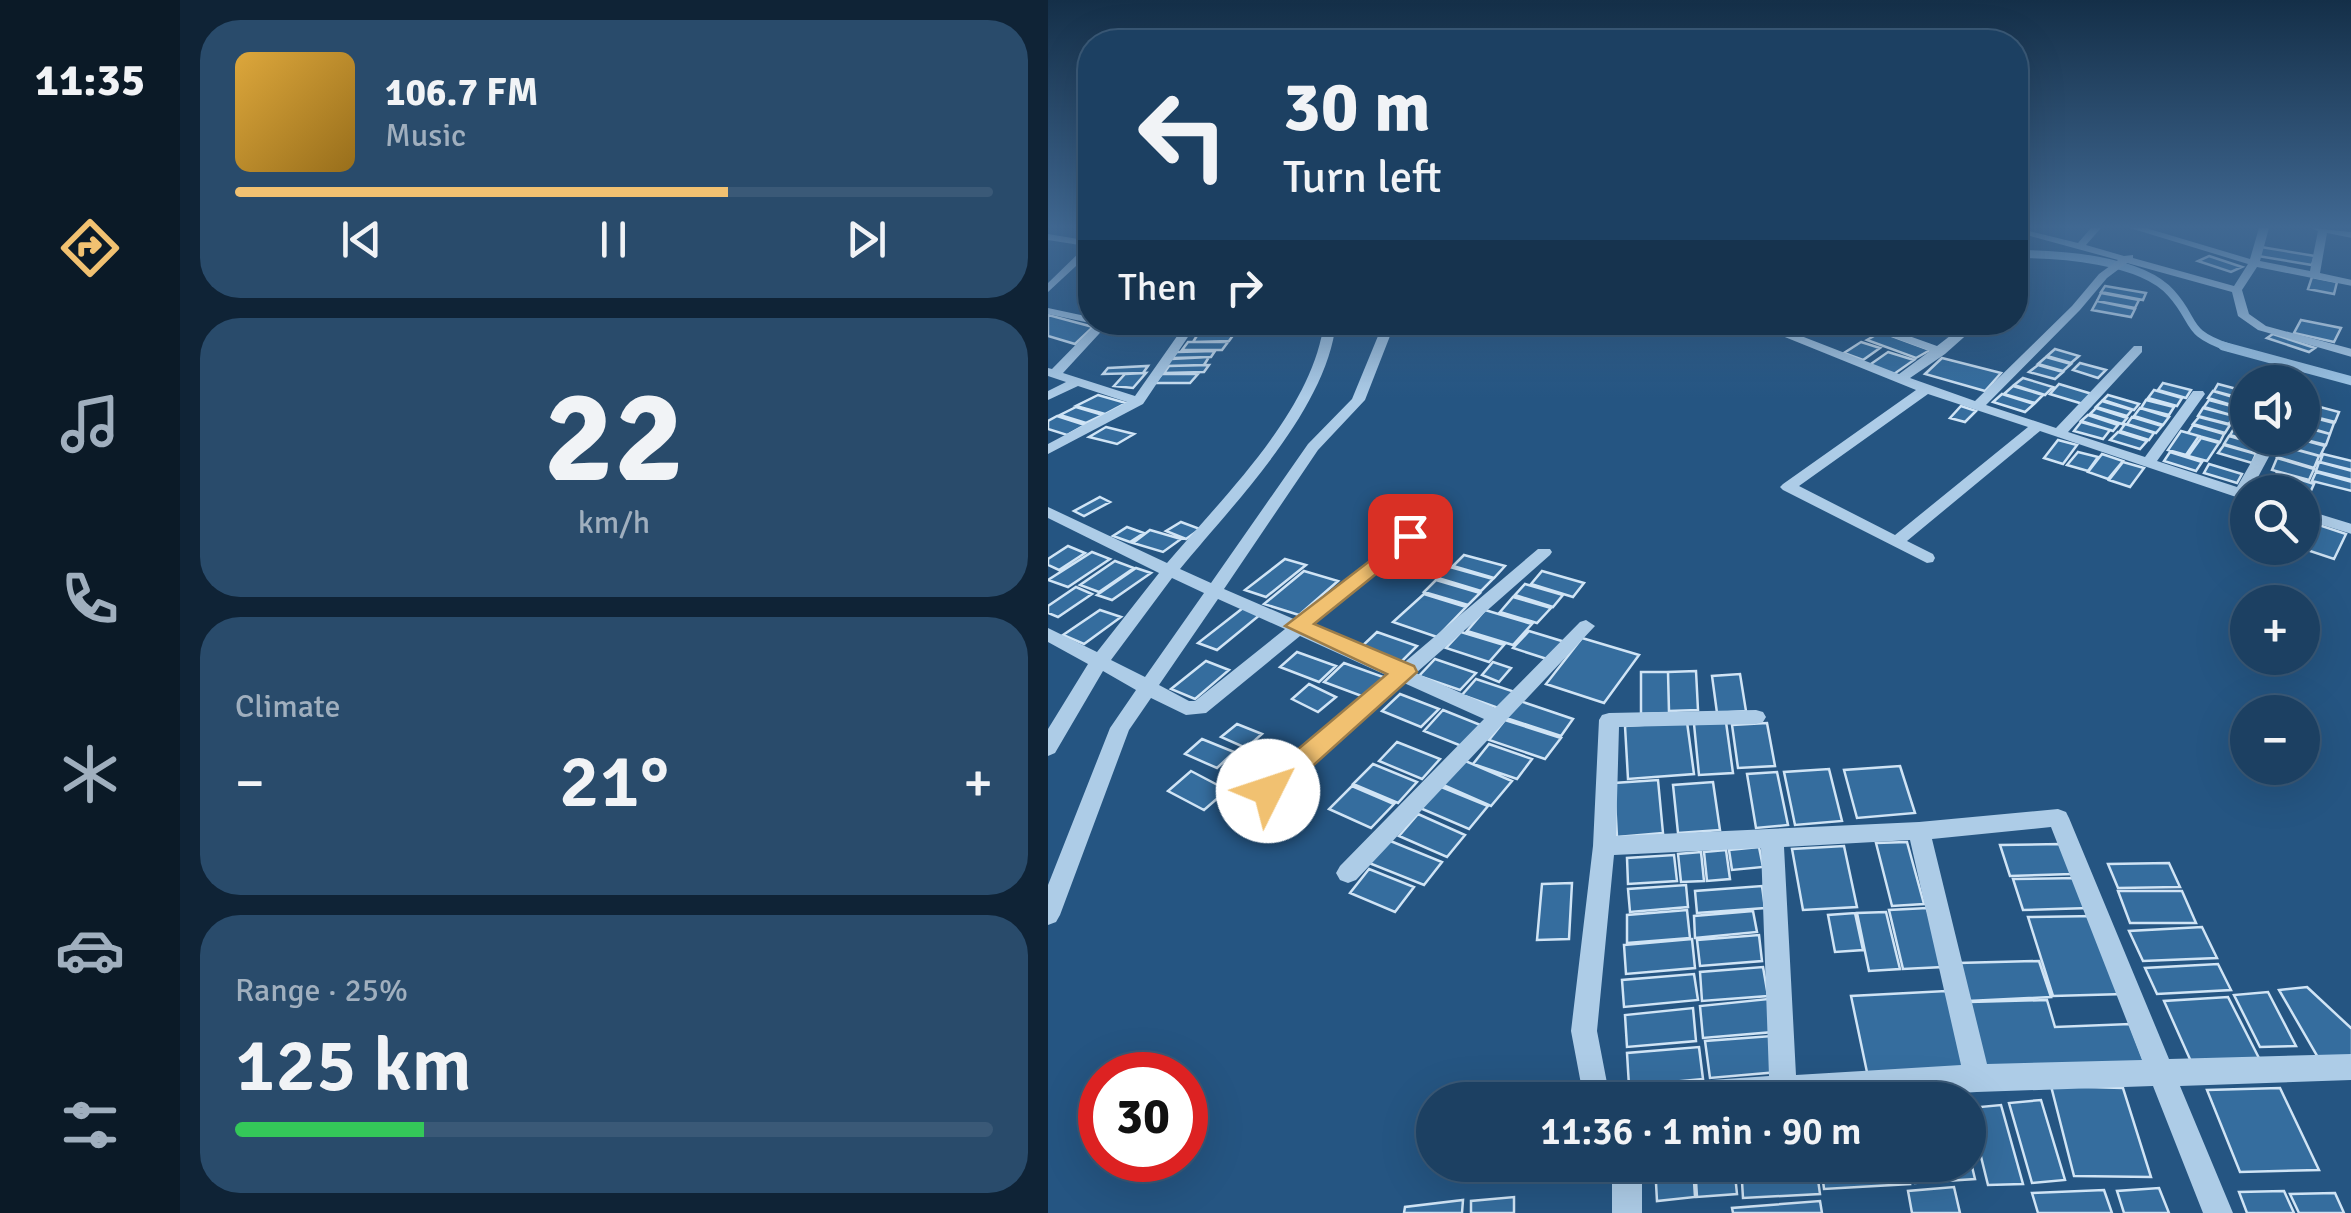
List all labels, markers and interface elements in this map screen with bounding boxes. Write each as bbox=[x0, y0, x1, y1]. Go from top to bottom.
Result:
text: 11:35 bbox=[35, 53, 145, 108]
text: 30 m bbox=[1283, 64, 1431, 150]
text: 106.7 FM bbox=[385, 69, 538, 116]
icon: left bbox=[1118, 70, 1248, 200]
text: Music bbox=[385, 116, 466, 155]
text: Turn left bbox=[1283, 150, 1442, 205]
icon: previous bbox=[334, 212, 389, 267]
icon: pause bbox=[586, 212, 641, 267]
icon: next bbox=[839, 212, 894, 267]
icon: directions bbox=[55, 213, 125, 283]
icon: right bbox=[1217, 260, 1272, 315]
text: Then bbox=[1118, 264, 1197, 311]
text: 22 bbox=[544, 358, 684, 518]
map controls bbox=[2230, 365, 2320, 785]
button: sound bbox=[2230, 365, 2320, 455]
icon: music bbox=[55, 389, 125, 459]
button: search bbox=[2230, 475, 2320, 565]
pin bbox=[1368, 494, 1453, 579]
text: km/h bbox=[578, 503, 650, 542]
icon: arrive bbox=[1383, 509, 1438, 564]
icon: phone bbox=[55, 564, 125, 634]
button: + bbox=[2230, 585, 2320, 675]
text: Climate bbox=[235, 687, 341, 726]
button: − bbox=[2230, 695, 2320, 785]
text: 21° bbox=[559, 735, 669, 828]
icon: climate bbox=[55, 739, 125, 809]
position arrow bbox=[1216, 739, 1320, 843]
text: − bbox=[235, 749, 265, 817]
text: + bbox=[963, 749, 993, 817]
icon: car bbox=[55, 915, 125, 985]
text: Range · 25% bbox=[235, 971, 408, 1010]
text: 125 km bbox=[235, 1019, 472, 1112]
speed limit sign: 30 bbox=[1078, 1052, 1208, 1182]
icon: filters bbox=[55, 1090, 125, 1160]
text: 11:36 · 1 min · 90 m bbox=[1540, 1108, 1862, 1155]

